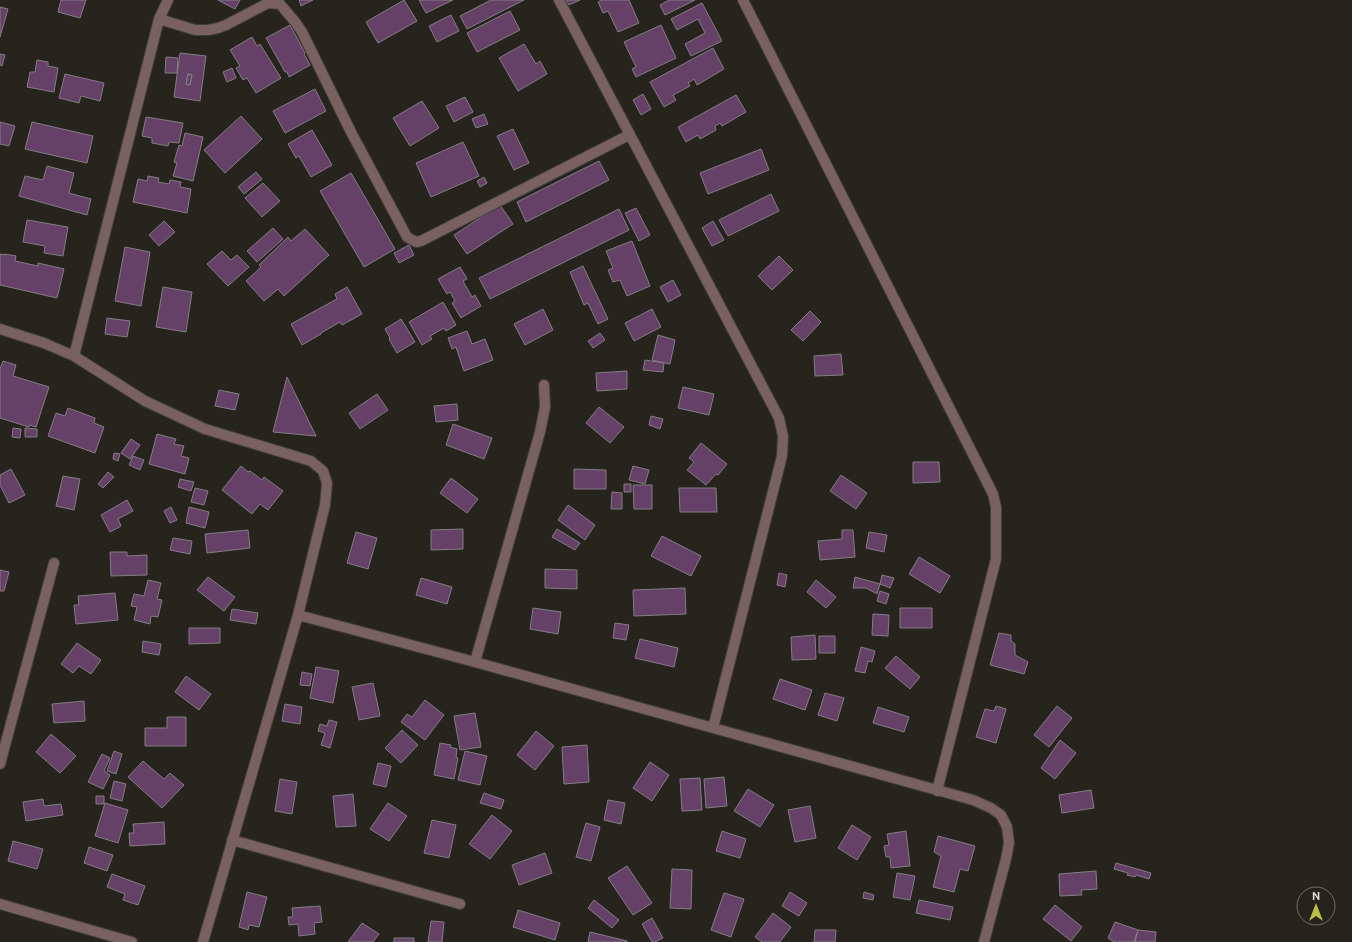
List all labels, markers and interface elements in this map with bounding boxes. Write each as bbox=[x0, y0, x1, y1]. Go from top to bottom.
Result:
north arrow bbox=[1296, 886, 1336, 926]
text: N bbox=[1312, 890, 1320, 902]

